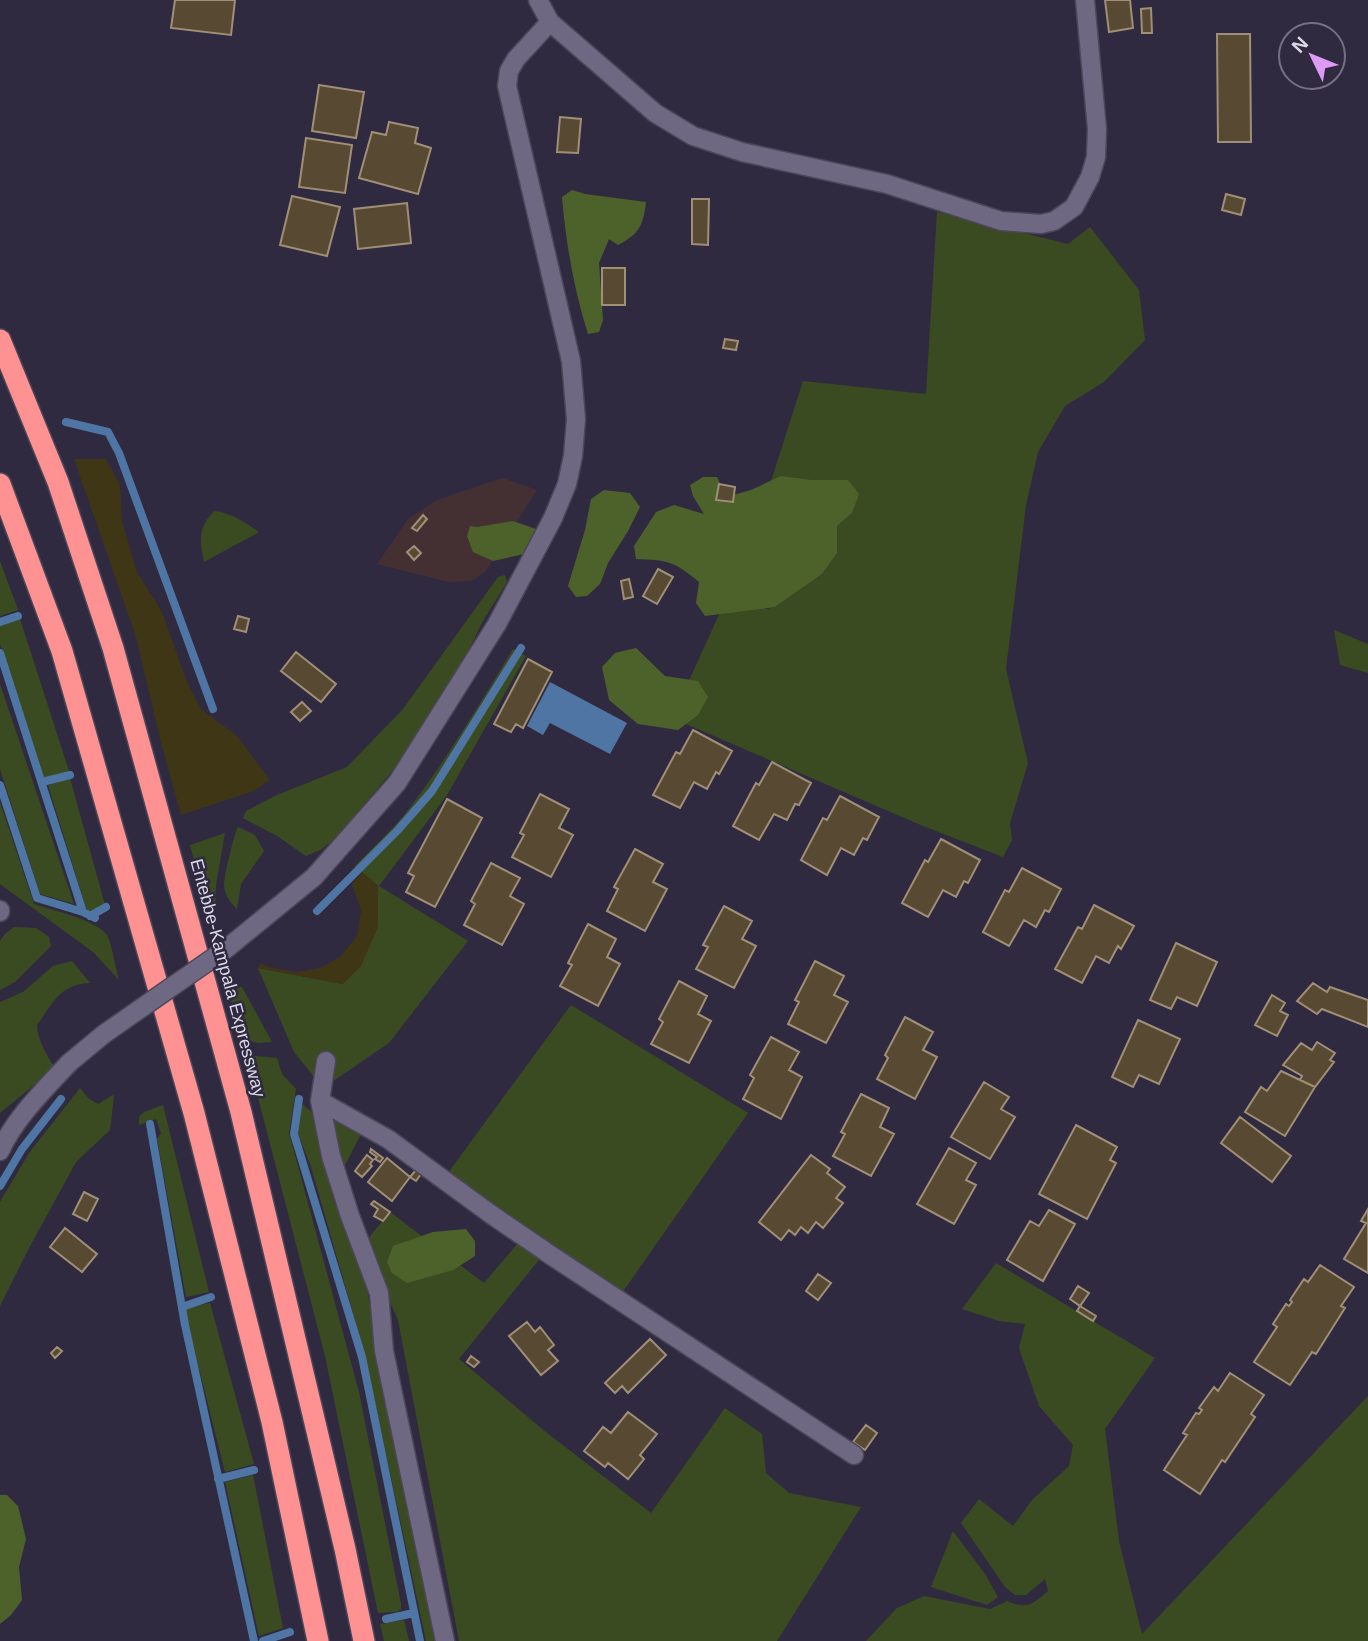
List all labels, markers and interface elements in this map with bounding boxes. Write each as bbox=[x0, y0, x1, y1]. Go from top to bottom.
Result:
north arrow bbox=[1277, 21, 1347, 91]
text: N bbox=[1288, 33, 1312, 57]
street label: Entebbe-Kampala Expressway bbox=[186, 857, 270, 1099]

